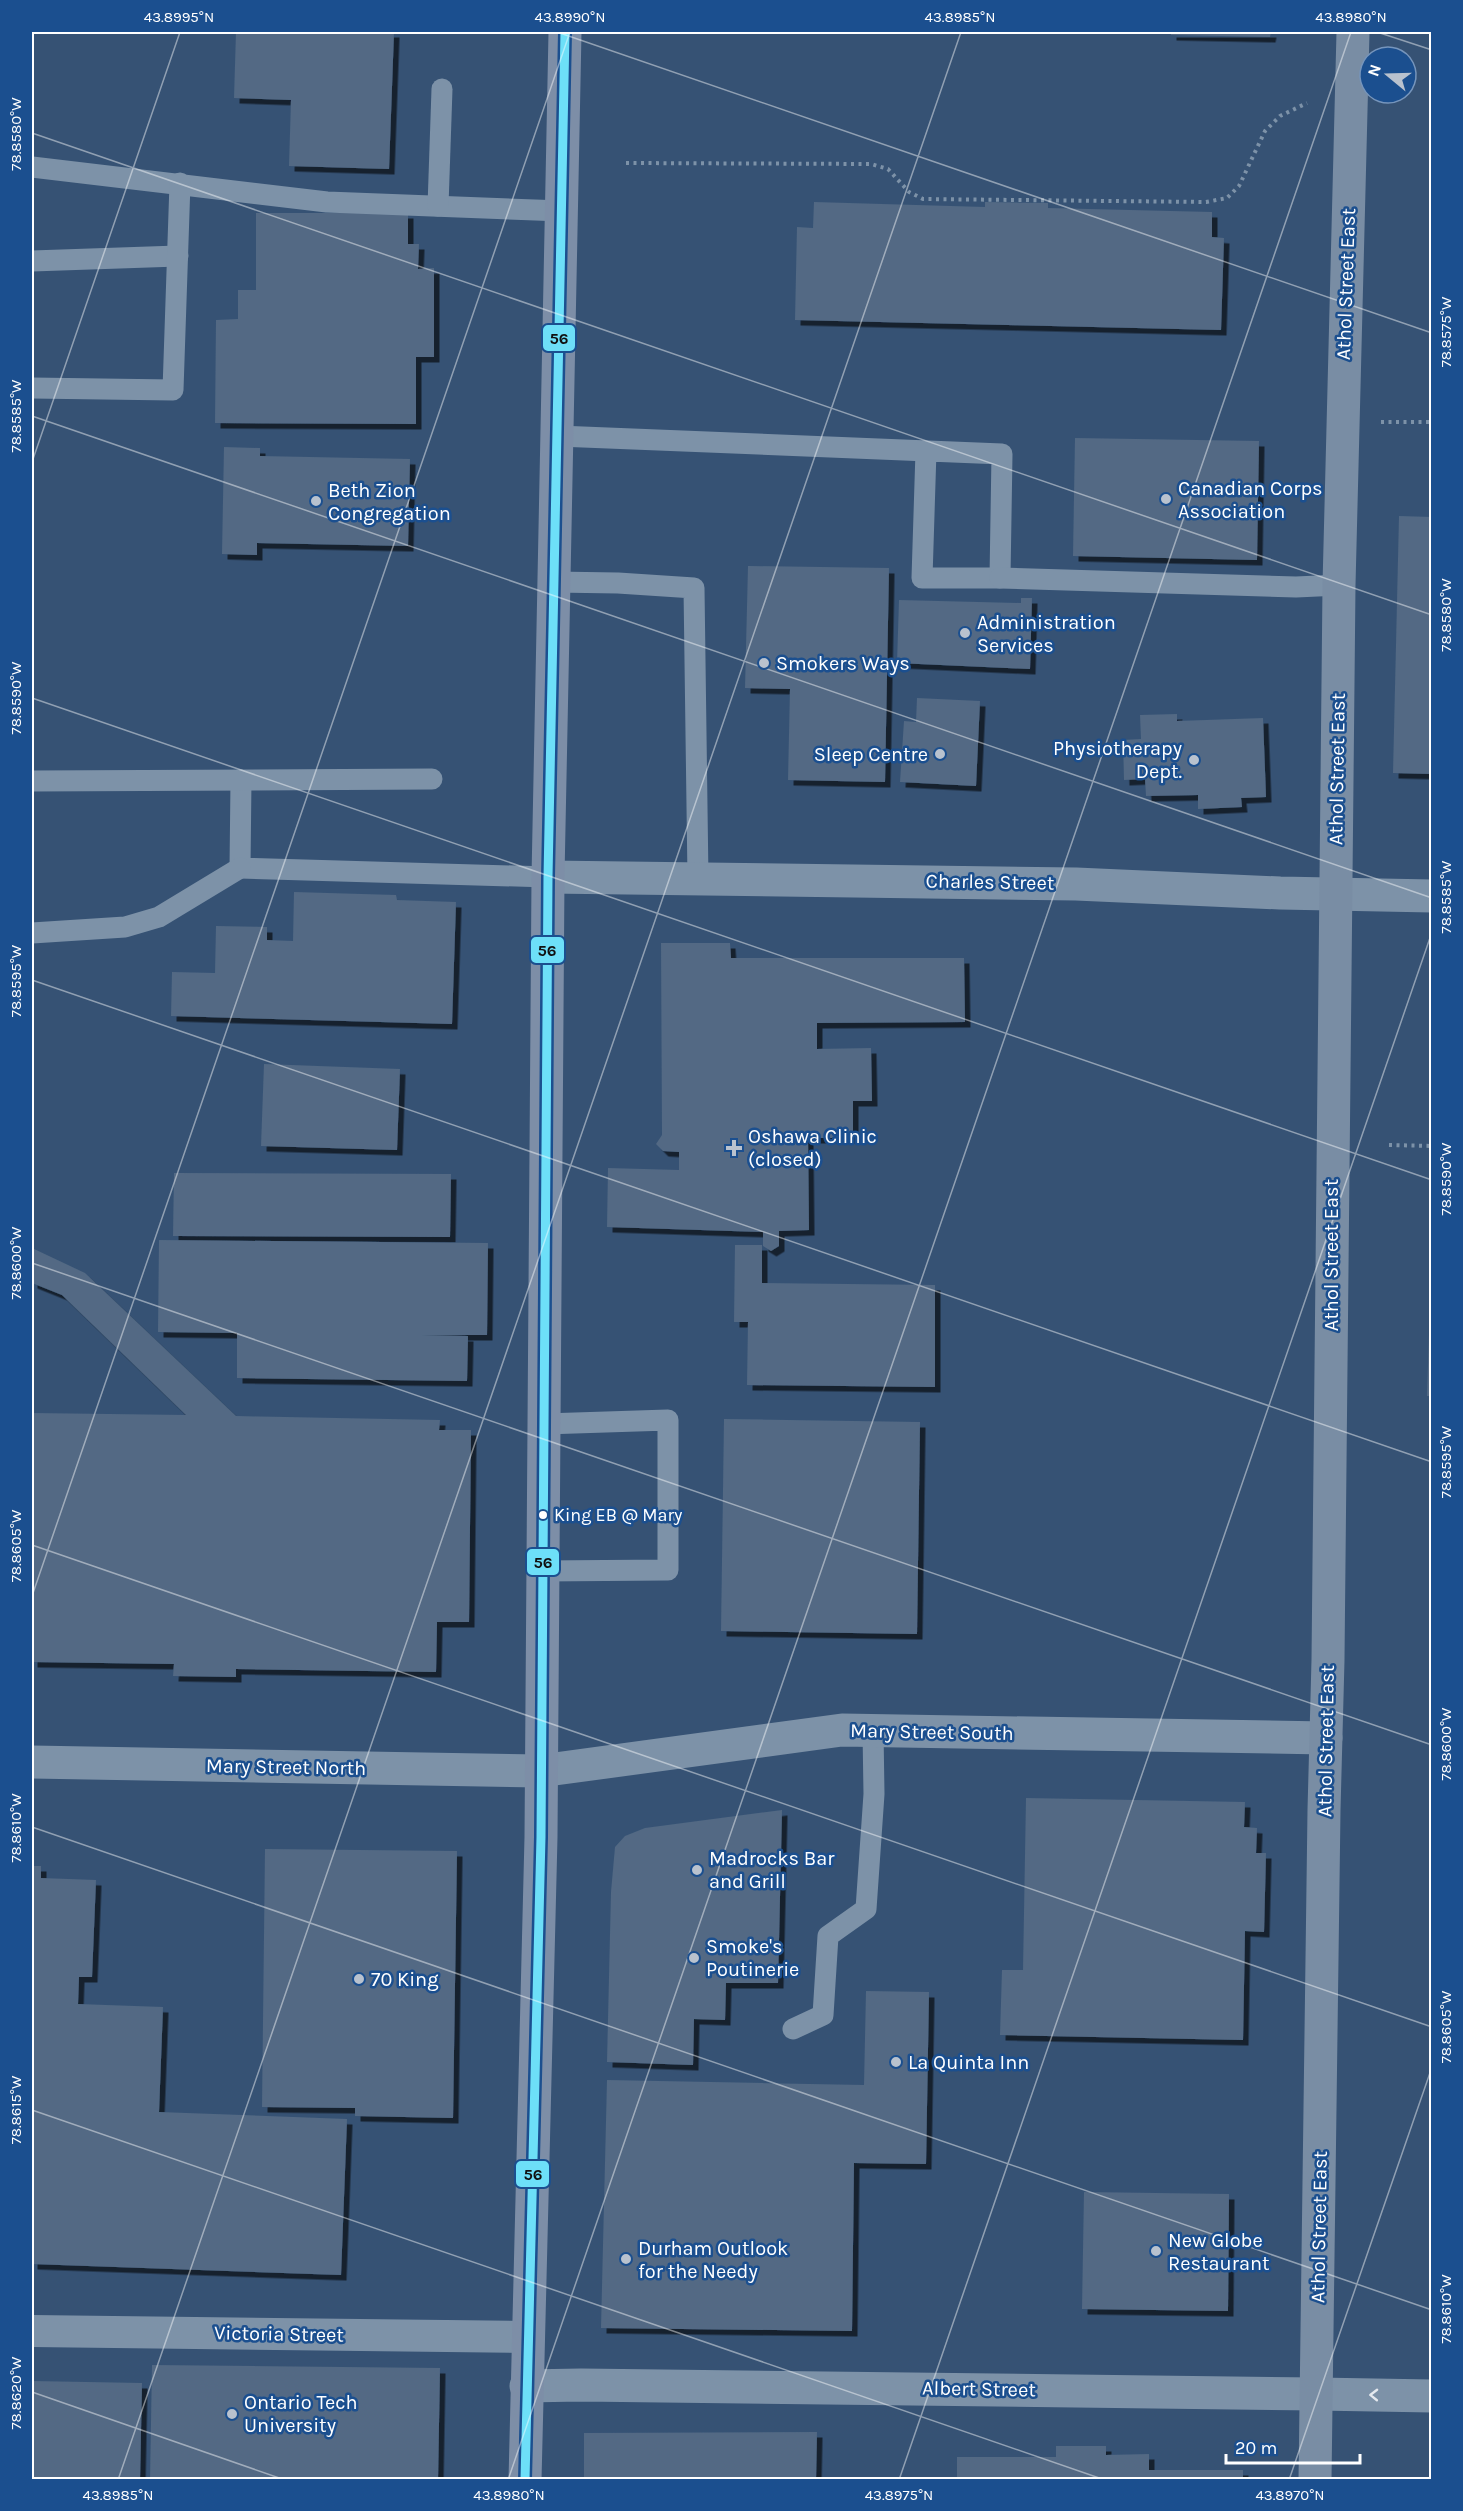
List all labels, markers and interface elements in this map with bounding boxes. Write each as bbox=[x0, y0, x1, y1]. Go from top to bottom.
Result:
text: 43.8995°N bbox=[144, 8, 214, 26]
text: 43.8990°N bbox=[535, 8, 605, 26]
text: 43.8985°N bbox=[925, 8, 995, 26]
text: 43.8980°N bbox=[1315, 8, 1387, 26]
north arrow bbox=[1358, 45, 1418, 105]
text: N bbox=[1363, 62, 1385, 79]
text: 78.8580°W bbox=[7, 97, 25, 171]
street label: Athol Street East bbox=[1332, 207, 1360, 361]
text: 78.8575°W bbox=[1437, 296, 1455, 367]
line badge: 56 bbox=[542, 324, 576, 352]
text: 56 bbox=[549, 329, 569, 348]
text: 78.8585°W bbox=[7, 379, 25, 452]
place label: Canadian Corps Association bbox=[1178, 477, 1323, 523]
place label: Beth Zion Congregation bbox=[328, 479, 451, 525]
marker: Canadian Corps Association bbox=[1159, 492, 1173, 506]
marker: Beth Zion Congregation bbox=[309, 494, 323, 508]
text: 78.8580°W bbox=[1437, 578, 1455, 652]
place label: Administration Services bbox=[977, 611, 1116, 657]
marker: Administration Services bbox=[958, 626, 972, 640]
place label: Smokers Ways bbox=[776, 652, 910, 675]
marker: Smokers Ways bbox=[757, 656, 771, 670]
text: 78.8590°W bbox=[7, 661, 25, 734]
street label: Athol Street East bbox=[1324, 692, 1350, 845]
place label: Physiotherapy Dept. bbox=[1053, 737, 1182, 783]
place label: Sleep Centre bbox=[814, 743, 928, 766]
marker: Sleep Centre bbox=[933, 747, 947, 761]
marker: Physiotherapy Dept. bbox=[1187, 753, 1201, 767]
text: 78.8585°W bbox=[1437, 860, 1455, 933]
street label: Charles Street bbox=[926, 869, 1055, 895]
line badge: 56 bbox=[530, 936, 565, 964]
text: 56 bbox=[537, 941, 557, 960]
text: 78.8595°W bbox=[7, 944, 25, 1017]
place label: Oshawa Clinic (closed) bbox=[748, 1125, 877, 1171]
marker: Oshawa Clinic (closed) bbox=[725, 1139, 743, 1157]
text: 78.8590°W bbox=[1437, 1142, 1455, 1215]
street label: Athol Street East bbox=[1320, 1178, 1343, 1331]
text: 78.8600°W bbox=[7, 1226, 25, 1300]
text: 78.8595°W bbox=[1437, 1425, 1455, 1498]
place label: King EB @ Mary bbox=[554, 1504, 683, 1526]
text: 78.8605°W bbox=[7, 1509, 25, 1582]
marker: King EB @ Mary bbox=[537, 1509, 549, 1521]
line badge: 56 bbox=[526, 1548, 560, 1576]
text: 56 bbox=[533, 1553, 553, 1572]
street label: Athol Street East bbox=[1313, 1664, 1339, 1817]
text: 78.8600°W bbox=[1437, 1707, 1455, 1781]
street label: Mary Street South bbox=[850, 1719, 1014, 1745]
street label: Mary Street North bbox=[206, 1754, 366, 1780]
text: 78.8610°W bbox=[7, 1793, 25, 1863]
place label: Madrocks Bar and Grill bbox=[709, 1847, 835, 1893]
marker: Madrocks Bar and Grill bbox=[690, 1863, 704, 1877]
place label: Smoke's Poutinerie bbox=[706, 1935, 799, 1981]
marker: Smoke's Poutinerie bbox=[687, 1951, 701, 1965]
place label: 70 King bbox=[371, 1968, 438, 1991]
marker: 70 King bbox=[352, 1972, 366, 1986]
text: 78.8605°W bbox=[1437, 1990, 1455, 2063]
place label: La Quinta Inn bbox=[908, 2051, 1029, 2074]
marker: La Quinta Inn bbox=[889, 2055, 903, 2069]
text: 78.8615°W bbox=[7, 2075, 25, 2144]
street label: Athol Street East bbox=[1306, 2150, 1332, 2303]
line badge: 56 bbox=[515, 2160, 550, 2188]
text: 56 bbox=[523, 2165, 543, 2184]
place label: New Globe Restaurant bbox=[1168, 2229, 1270, 2275]
place label: Durham Outlook for the Needy bbox=[638, 2237, 788, 2283]
marker: New Globe Restaurant bbox=[1149, 2244, 1163, 2258]
marker: Durham Outlook for the Needy bbox=[619, 2252, 633, 2266]
text: 78.8610°W bbox=[1437, 2274, 1455, 2344]
street label: Victoria Street bbox=[214, 2321, 345, 2347]
text: 78.8620°W bbox=[7, 2356, 25, 2429]
street label: Albert Street bbox=[922, 2377, 1036, 2401]
one-way arrow bbox=[1370, 2389, 1379, 2401]
place label: Ontario Tech University bbox=[244, 2391, 358, 2437]
marker: Ontario Tech University bbox=[225, 2407, 239, 2421]
scale bar bbox=[1226, 2427, 1360, 2465]
text: 20 m bbox=[1235, 2437, 1277, 2459]
text: 43.8985°N bbox=[83, 2486, 153, 2504]
text: 43.8980°N bbox=[473, 2486, 545, 2504]
text: 43.8975°N bbox=[865, 2486, 933, 2504]
text: 43.8970°N bbox=[1255, 2486, 1325, 2504]

